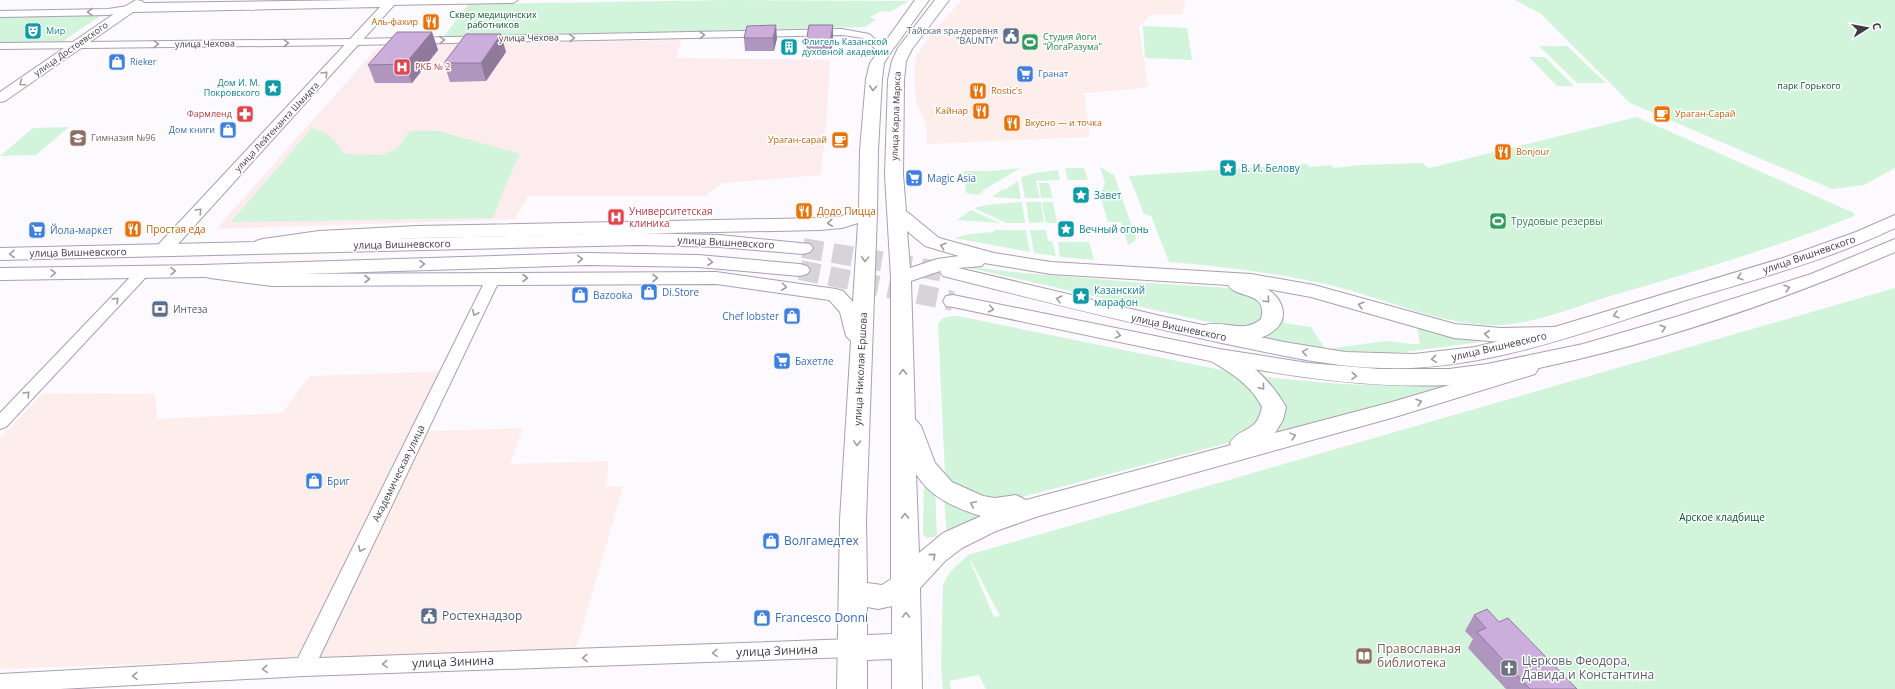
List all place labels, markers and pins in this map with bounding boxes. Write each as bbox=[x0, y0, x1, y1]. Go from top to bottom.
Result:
restaurant icon: Аль-фахир bbox=[421, 12, 441, 32]
place label: Аль-фахир bbox=[372, 15, 418, 28]
theatre icon: Мир bbox=[23, 21, 43, 41]
place label: Мир bbox=[46, 24, 65, 37]
place label: Тайская spa-деревня "BAUNTY" bbox=[907, 24, 998, 47]
public building icon: Тайская spa-деревня "BAUNTY" bbox=[1001, 26, 1021, 46]
place label: Студия йоги "ЙогаРазума" bbox=[1043, 30, 1102, 53]
sports icon: Студия йоги "ЙогаРазума" bbox=[1020, 32, 1040, 52]
place label: Флигель Казанской духовной академии bbox=[802, 35, 889, 58]
building icon: Флигель Казанской духовной академии bbox=[779, 37, 799, 57]
shop icon: Rieker bbox=[107, 52, 127, 72]
place label: Rieker bbox=[130, 55, 157, 68]
hospital icon: РКБ № 2 bbox=[392, 57, 412, 77]
place label: РКБ № 2 bbox=[415, 60, 450, 73]
supermarket icon: Гранат bbox=[1015, 64, 1035, 84]
place label: Гранат bbox=[1038, 67, 1069, 80]
place label: Дом И. М. Покровского bbox=[204, 76, 260, 99]
place icon: Дом И. М. Покровского bbox=[263, 78, 283, 98]
restaurant icon: Rostic's bbox=[968, 81, 988, 101]
place label: Rostic's bbox=[991, 84, 1022, 97]
restaurant icon: Кайнар bbox=[971, 101, 991, 121]
pharmacy icon: Фармленд bbox=[235, 104, 255, 124]
place label: Кайнар bbox=[936, 104, 968, 117]
cafe icon: Ураган-Сарай bbox=[1652, 104, 1672, 124]
place label: Фармленд bbox=[187, 107, 232, 120]
place label: Ураган-Сарай bbox=[1675, 107, 1735, 120]
restaurant icon: Вкусно — и точка bbox=[1002, 113, 1022, 133]
place label: Вкусно — и точка bbox=[1025, 116, 1102, 129]
shop icon: Дом книги bbox=[218, 120, 238, 140]
place label: Дом книги bbox=[169, 123, 215, 136]
school or university icon: Гимназия №96 bbox=[68, 128, 88, 148]
cafe icon: Ураган-сарай bbox=[830, 130, 850, 150]
place label: Гимназия №96 bbox=[91, 131, 156, 144]
place label: Ураган-сарай bbox=[768, 133, 827, 146]
restaurant icon: Bonjour bbox=[1493, 142, 1513, 162]
place label: Bonjour bbox=[1516, 145, 1550, 158]
place icon: В. И. Белову bbox=[1218, 158, 1238, 178]
place label: В. И. Белову bbox=[1241, 161, 1301, 175]
supermarket icon: Magic Asia bbox=[904, 168, 924, 188]
place label: Magic Asia bbox=[927, 171, 976, 185]
place icon: Завет bbox=[1071, 185, 1091, 205]
place label: Завет bbox=[1094, 188, 1122, 202]
restaurant icon: Додо Пицца bbox=[794, 201, 814, 221]
place label: Университетская клиника bbox=[629, 204, 713, 230]
place label: Додо Пицца bbox=[817, 204, 876, 218]
hospital icon: Университетская клиника bbox=[606, 207, 626, 227]
sports icon: Трудовые резервы bbox=[1488, 211, 1508, 231]
place label: Трудовые резервы bbox=[1511, 214, 1603, 228]
restaurant icon: Простая еда bbox=[123, 219, 143, 239]
place icon: Вечный огонь bbox=[1056, 219, 1076, 239]
supermarket icon: Йола-маркет bbox=[27, 220, 47, 240]
place label: Простая еда bbox=[146, 222, 206, 236]
place label: Вечный огонь bbox=[1079, 222, 1149, 236]
place label: Йола-маркет bbox=[50, 223, 113, 237]
shop icon: Di.Store bbox=[639, 282, 659, 302]
place label: Казанский марафон bbox=[1094, 283, 1145, 309]
shop icon: Bazooka bbox=[570, 285, 590, 305]
place label: Di.Store bbox=[662, 285, 700, 299]
place icon: Казанский марафон bbox=[1071, 286, 1091, 306]
place label: Bazooka bbox=[593, 288, 633, 302]
bank icon: Интеза bbox=[150, 299, 170, 319]
place label: Интеза bbox=[173, 302, 208, 316]
shop icon: Chef lobster bbox=[782, 306, 802, 326]
place label: Chef lobster bbox=[722, 309, 779, 323]
supermarket icon: Бахетле bbox=[772, 351, 792, 371]
place label: Бахетле bbox=[795, 354, 834, 368]
shop icon: Бриг bbox=[304, 471, 324, 491]
place label: Бриг bbox=[327, 474, 351, 488]
shop icon: Волгамедтех bbox=[761, 531, 781, 551]
place label: Волгамедтех bbox=[784, 532, 860, 549]
public building icon: Ростехнадзор bbox=[419, 606, 439, 626]
place label: Ростехнадзор bbox=[442, 607, 522, 624]
shop icon: Francesco Donni bbox=[752, 608, 772, 628]
place label: Francesco Donni bbox=[775, 609, 868, 626]
place label: Православная библиотека bbox=[1377, 640, 1461, 671]
library icon: Православная библиотека bbox=[1354, 646, 1374, 666]
place label: Церковь Феодора, Давида и Константина bbox=[1522, 652, 1654, 683]
church icon: Церковь Феодора, Давида и Константина bbox=[1499, 658, 1519, 678]

